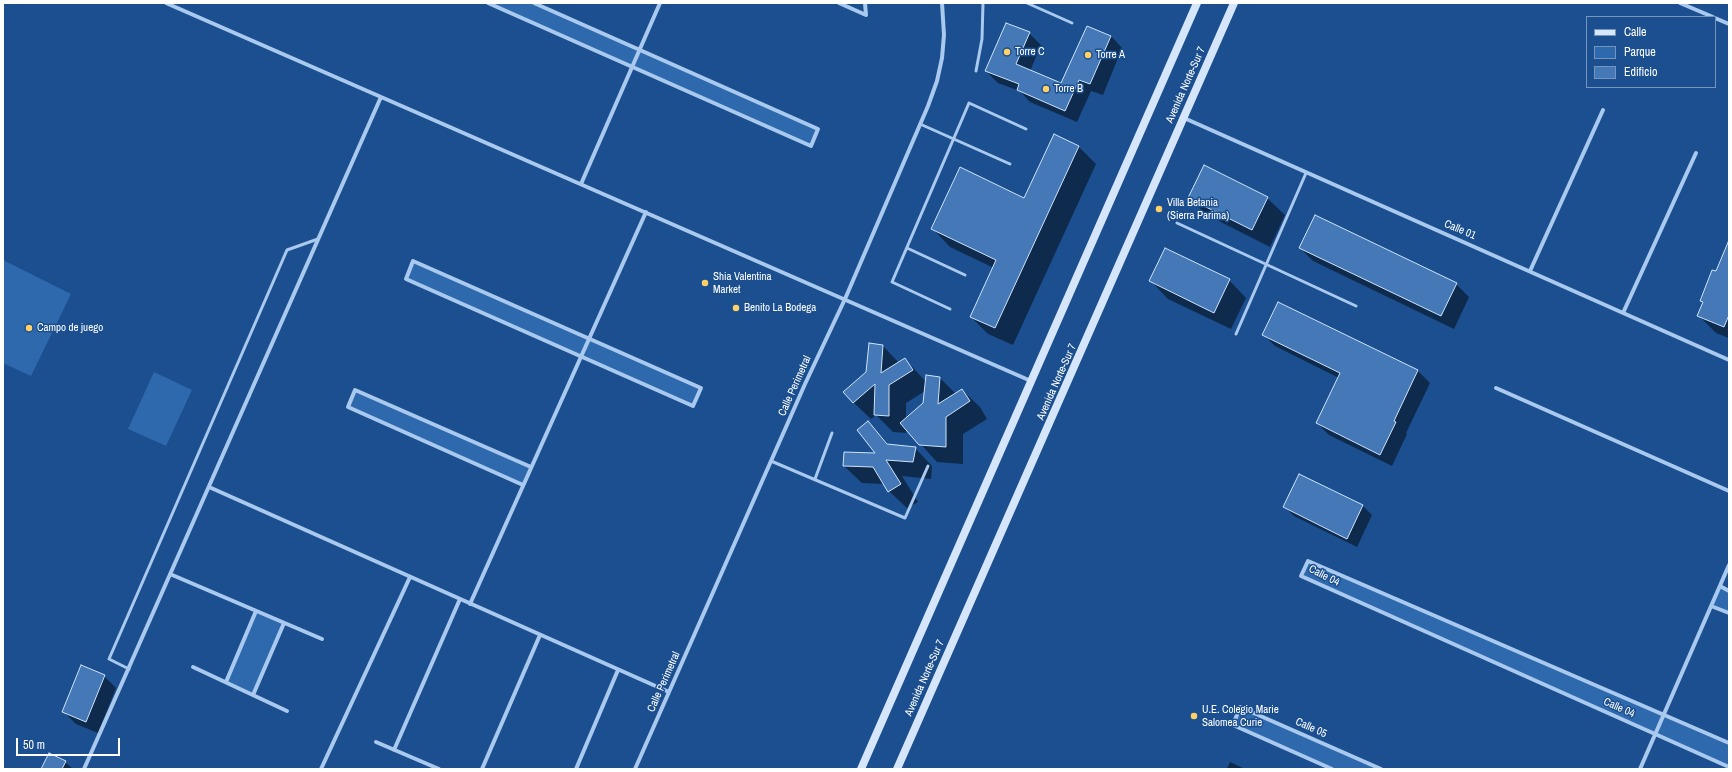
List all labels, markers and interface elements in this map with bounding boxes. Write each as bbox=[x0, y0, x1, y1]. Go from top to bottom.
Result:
legend bbox=[1586, 16, 1716, 88]
text: Calle bbox=[1624, 24, 1646, 40]
text: Parque bbox=[1624, 44, 1656, 60]
place label: Torre C bbox=[1015, 45, 1045, 59]
street label: Avenida Norte-Sur 7 bbox=[1163, 45, 1209, 125]
marker: Torre C bbox=[1002, 47, 1012, 57]
place label: Torre A bbox=[1096, 48, 1125, 62]
marker: Torre A bbox=[1083, 50, 1093, 60]
text: Edificio bbox=[1624, 64, 1657, 80]
place label: Torre B bbox=[1054, 82, 1083, 96]
marker: Torre B bbox=[1041, 84, 1051, 94]
place label: Villa Betania (Sierra Parima) bbox=[1167, 196, 1229, 222]
marker: Villa Betania (Sierra Parima) bbox=[1154, 204, 1164, 214]
street label: Calle 01 bbox=[1442, 217, 1478, 243]
place label: Shia Valentina Market bbox=[713, 270, 772, 296]
marker: Shia Valentina Market bbox=[700, 278, 710, 288]
place label: Benito La Bodega bbox=[744, 301, 816, 315]
marker: Benito La Bodega bbox=[731, 303, 741, 313]
place label: Campo de juego bbox=[37, 321, 103, 335]
marker: Campo de juego bbox=[24, 323, 34, 333]
street label: Avenida Norte-Sur 7 bbox=[1034, 342, 1080, 422]
street label: Calle Perimetral bbox=[776, 354, 814, 418]
street label: Calle 04 bbox=[1306, 563, 1342, 589]
street label: Avenida Norte-Sur 7 bbox=[902, 638, 948, 718]
street label: Calle Perimetral bbox=[645, 650, 683, 714]
street label: Calle 04 bbox=[1601, 695, 1637, 721]
place label: U.E. Colegio Marie Salomea Curie bbox=[1202, 703, 1279, 729]
marker: U.E. Colegio Marie Salomea Curie bbox=[1189, 711, 1199, 721]
street label: Calle 05 bbox=[1293, 715, 1329, 741]
scale bar bbox=[18, 730, 122, 756]
text: 50 m bbox=[23, 737, 45, 753]

